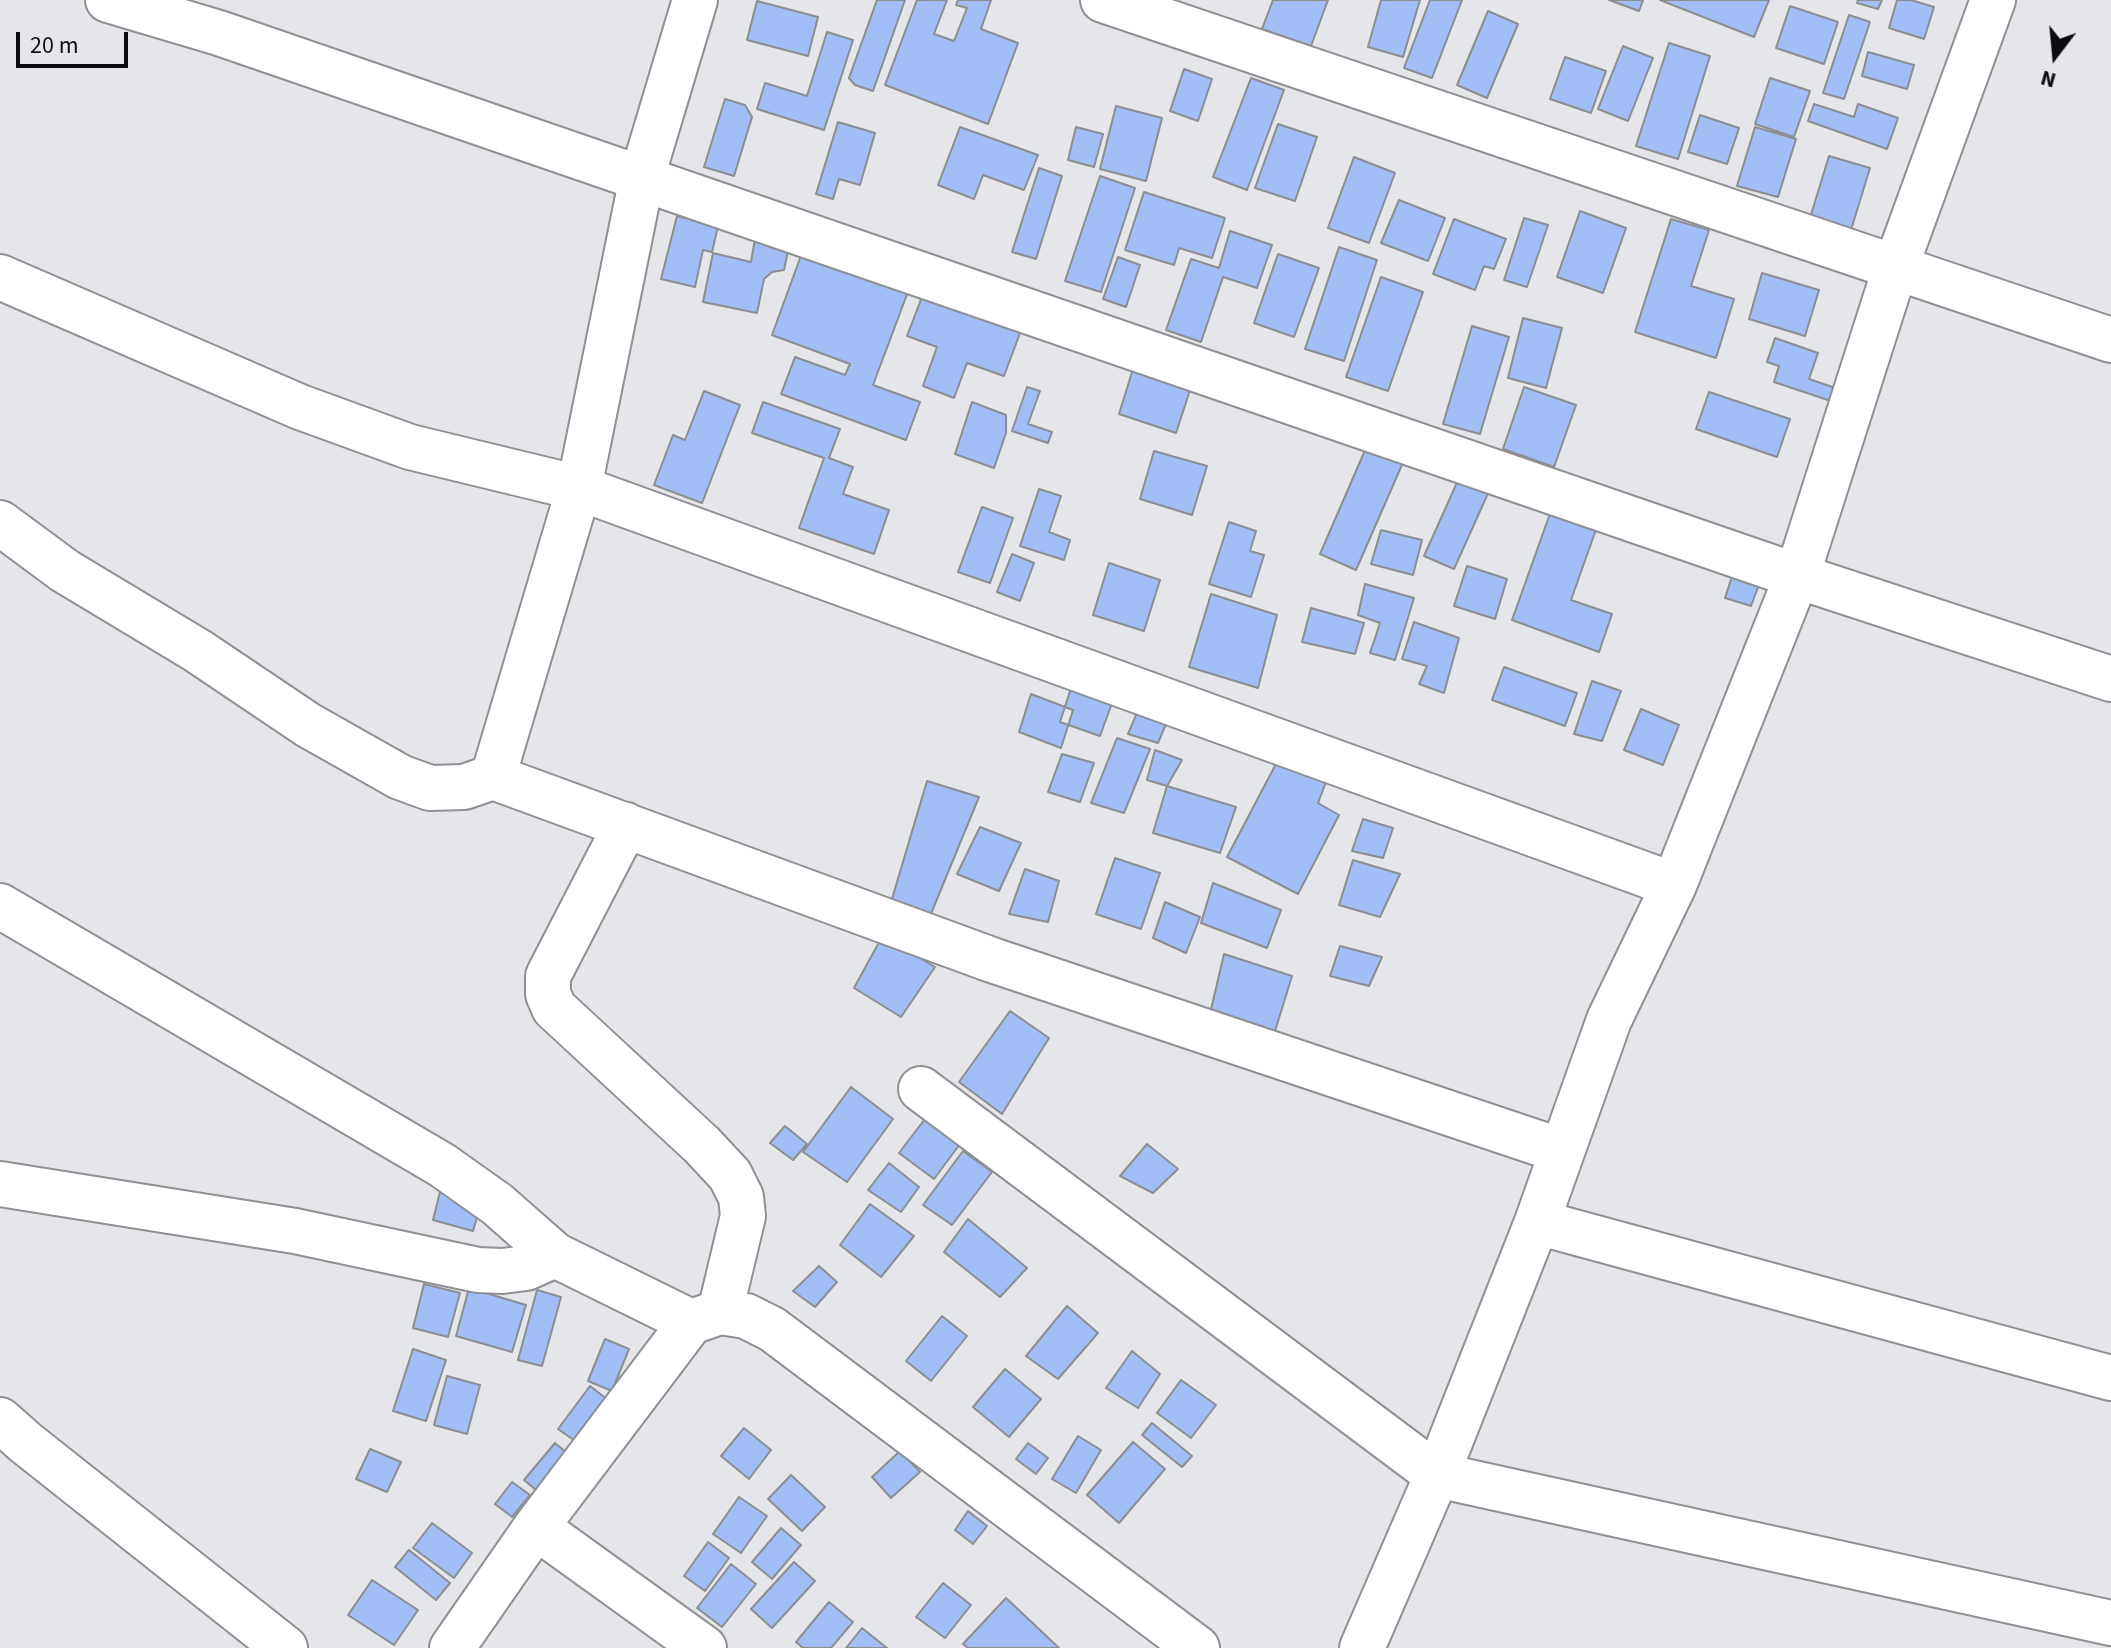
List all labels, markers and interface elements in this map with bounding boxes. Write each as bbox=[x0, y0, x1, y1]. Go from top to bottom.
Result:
scale bar bbox=[20, 16, 132, 66]
north arrow bbox=[2015, 16, 2095, 96]
text: 20 m bbox=[30, 28, 79, 63]
text: N bbox=[2037, 62, 2060, 96]

